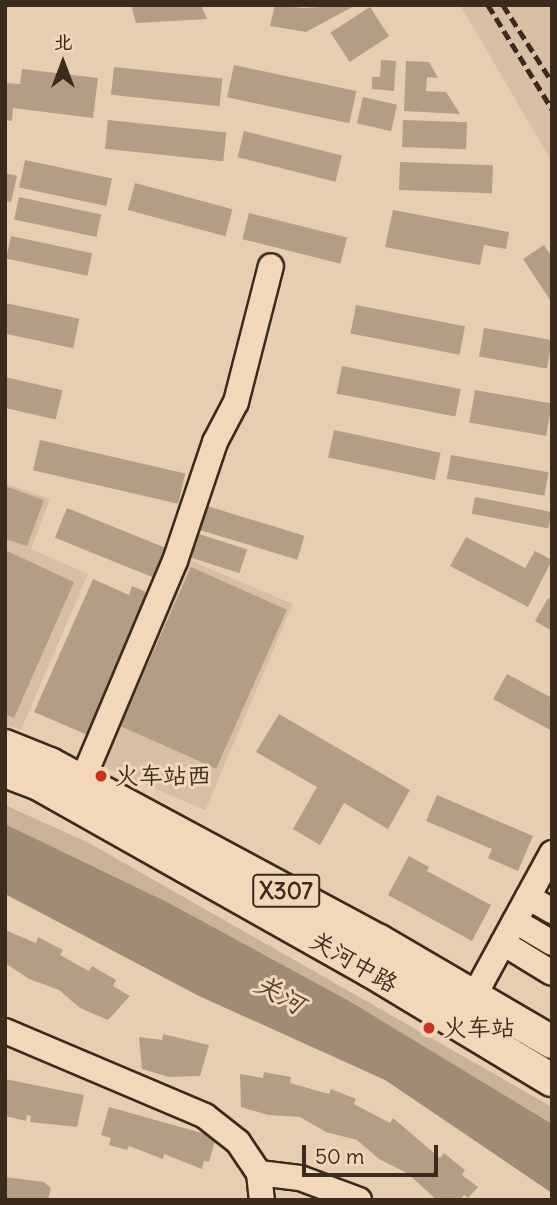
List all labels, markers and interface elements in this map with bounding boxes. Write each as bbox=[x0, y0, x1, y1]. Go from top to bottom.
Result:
north arrow bbox=[28, 28, 98, 98]
text: 北 bbox=[53, 30, 73, 54]
place label: 火车站西 bbox=[115, 762, 211, 790]
marker: 火车站西 bbox=[93, 768, 109, 784]
road number: X307 bbox=[251, 872, 321, 911]
street label: 关河中路 bbox=[305, 926, 403, 998]
water label: 关河 bbox=[250, 968, 310, 1020]
place label: 火车站 bbox=[443, 1014, 515, 1042]
marker: 火车站 bbox=[421, 1020, 437, 1036]
scale bar bbox=[305, 1132, 442, 1176]
text: 50 m bbox=[315, 1143, 364, 1170]

